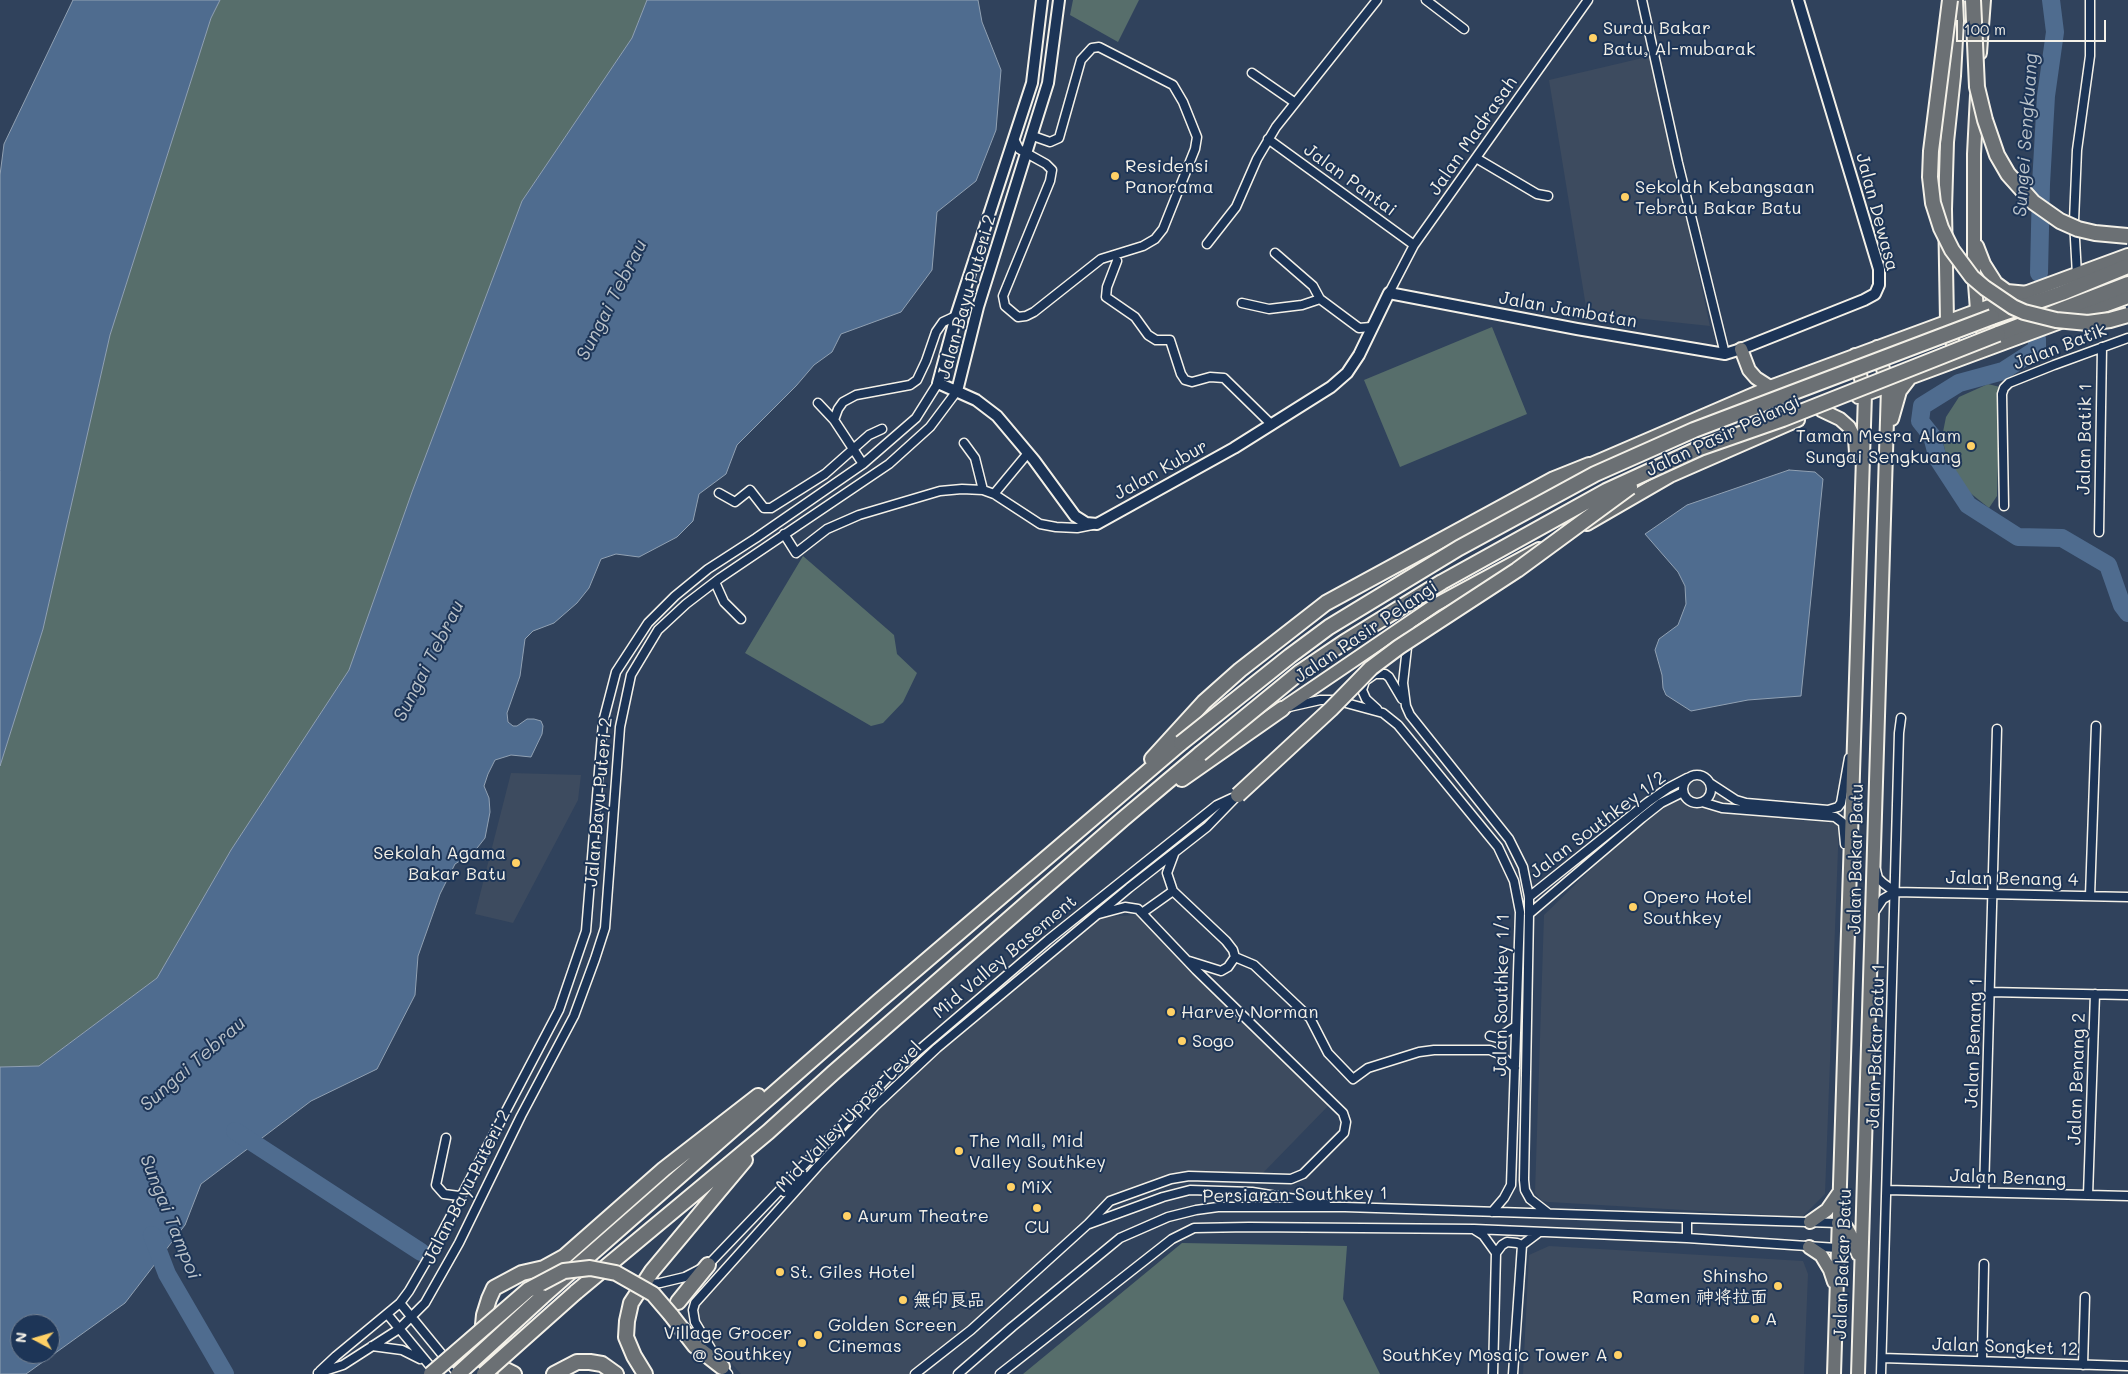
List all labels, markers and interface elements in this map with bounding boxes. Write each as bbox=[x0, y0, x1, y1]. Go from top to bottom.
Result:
scale bar bbox=[1958, 10, 2108, 42]
place label: Surau Bakar Batu, Al-mubarak bbox=[1603, 17, 1756, 59]
text: 100 m bbox=[1964, 19, 2006, 39]
marker: Surau Bakar Batu, Al-mubarak bbox=[1587, 32, 1599, 44]
water label: Sungei Sengkuang bbox=[2009, 52, 2043, 218]
street label: Jalan Madrasah bbox=[1424, 73, 1522, 199]
street label: Jalan Pantai bbox=[1299, 139, 1401, 221]
street label: Jalan Dewasa bbox=[1851, 151, 1903, 273]
place label: Residensi Panorama bbox=[1125, 155, 1214, 198]
marker: Residensi Panorama bbox=[1109, 170, 1121, 182]
place label: Sekolah Kebangsaan Tebrau Bakar Batu bbox=[1635, 176, 1814, 218]
marker: Sekolah Kebangsaan Tebrau Bakar Batu bbox=[1619, 191, 1631, 203]
street label: Jalan Bayu Puteri 2 bbox=[933, 212, 1001, 382]
water label: Sungai Tebrau bbox=[572, 236, 652, 364]
street label: Jalan Jambatan bbox=[1497, 287, 1639, 333]
street label: Jalan Batik bbox=[2010, 319, 2110, 375]
street label: Jalan Batik 1 bbox=[2073, 383, 2097, 495]
street label: Jalan Pasir Pelangi bbox=[1642, 391, 1804, 481]
place label: Taman Mesra Alam Sungai Sengkuang bbox=[1796, 425, 1961, 468]
street label: Jalan Kubur bbox=[1110, 435, 1212, 505]
marker: Taman Mesra Alam Sungai Sengkuang bbox=[1965, 440, 1977, 452]
street label: Jalan Pasir Pelangi bbox=[1290, 576, 1442, 688]
water label: Sungai Tebrau bbox=[389, 597, 469, 725]
street label: Jalan Bayu Puteri 2 bbox=[581, 716, 617, 888]
street label: Jalan Southkey 1/2 bbox=[1526, 767, 1670, 883]
street label: Jalan Bakar Batu bbox=[1844, 783, 1868, 935]
place label: Sekolah Agama Bakar Batu bbox=[373, 842, 506, 884]
marker: Sekolah Agama Bakar Batu bbox=[510, 857, 522, 869]
street label: Jalan Benang 4 bbox=[1945, 867, 2079, 891]
place label: Opero Hotel Southkey bbox=[1643, 886, 1752, 929]
street label: Mid Valley Basement bbox=[929, 891, 1081, 1023]
marker: Opero Hotel Southkey bbox=[1627, 901, 1639, 913]
street label: Jalan Southkey 1/1 bbox=[1490, 913, 1514, 1077]
street label: Jalan Bakar Batu 1 bbox=[1862, 963, 1890, 1129]
street label: Jalan Benang 1 bbox=[1961, 978, 1987, 1108]
place label: Harvey Norman bbox=[1181, 1001, 1318, 1023]
marker: Harvey Norman bbox=[1165, 1006, 1177, 1018]
water label: Sungai Tebrau bbox=[135, 1012, 251, 1116]
street label: Jalan Benang 2 bbox=[2064, 1013, 2090, 1145]
place label: Sogo bbox=[1192, 1030, 1234, 1052]
marker: Sogo bbox=[1176, 1035, 1188, 1047]
street label: Mid Valley Upper Level bbox=[771, 1037, 927, 1197]
street label: Jalan Bayu Puteri 2 bbox=[419, 1106, 515, 1268]
place label: The Mall, Mid Valley Southkey bbox=[969, 1130, 1106, 1172]
marker: The Mall, Mid Valley Southkey bbox=[953, 1145, 965, 1157]
water label: Sungai Tampoi bbox=[135, 1151, 205, 1283]
street label: Jalan Benang bbox=[1949, 1165, 2067, 1191]
place label: MiX bbox=[1021, 1176, 1053, 1198]
marker: MiX bbox=[1005, 1181, 1017, 1193]
street label: Persiaran Southkey 1 bbox=[1202, 1183, 1388, 1207]
street label: Jalan Bakar Batu bbox=[1830, 1188, 1856, 1340]
marker: CU bbox=[1031, 1202, 1043, 1214]
place label: Aurum Theatre bbox=[857, 1205, 989, 1227]
marker: Aurum Theatre bbox=[841, 1210, 853, 1222]
place label: CU bbox=[1025, 1216, 1049, 1238]
place label: St. Giles Hotel bbox=[790, 1261, 915, 1283]
place label: Shinsho Ramen 神将拉面 bbox=[1632, 1265, 1768, 1308]
marker: St. Giles Hotel bbox=[774, 1266, 786, 1278]
marker: Shinsho Ramen 神将拉面 bbox=[1772, 1280, 1784, 1292]
place label: 無印良品 bbox=[913, 1289, 985, 1311]
marker: 無印良品 bbox=[897, 1294, 909, 1306]
place label: A bbox=[1765, 1308, 1777, 1330]
marker: A bbox=[1749, 1313, 1761, 1325]
north arrow bbox=[10, 1314, 60, 1364]
place label: Golden Screen Cinemas bbox=[828, 1314, 957, 1356]
place label: Village Grocer @ Southkey bbox=[664, 1322, 792, 1365]
marker: Golden Screen Cinemas bbox=[812, 1329, 824, 1341]
text: N bbox=[11, 1331, 31, 1344]
street label: Jalan Songket 12 bbox=[1932, 1334, 2078, 1360]
marker: Village Grocer @ Southkey bbox=[796, 1337, 808, 1349]
place label: SouthKey Mosaic Tower A bbox=[1382, 1344, 1608, 1366]
marker: SouthKey Mosaic Tower A bbox=[1612, 1349, 1624, 1361]

